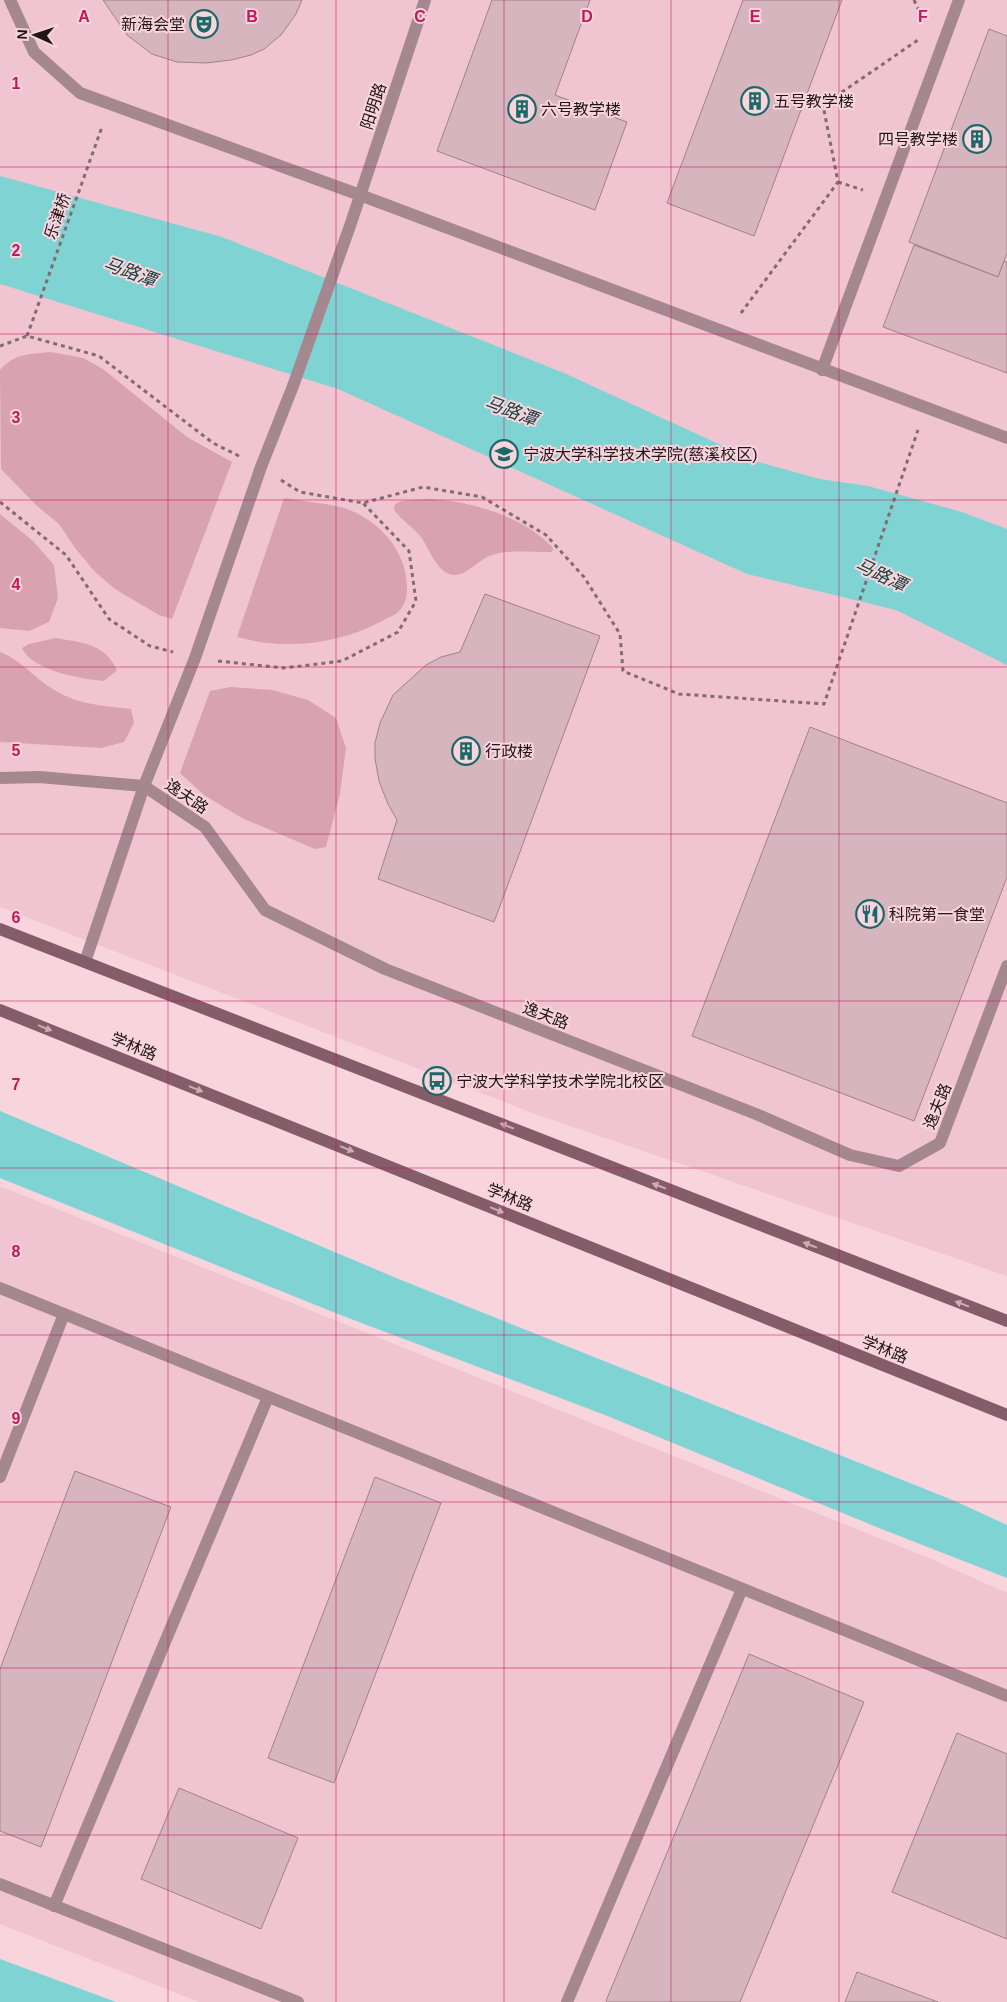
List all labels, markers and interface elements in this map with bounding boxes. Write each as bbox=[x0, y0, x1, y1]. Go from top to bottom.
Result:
text: A bbox=[78, 8, 90, 25]
text: B bbox=[246, 8, 258, 25]
text: C bbox=[414, 8, 426, 25]
text: D bbox=[581, 8, 593, 25]
text: E bbox=[750, 8, 761, 25]
text: F bbox=[918, 8, 928, 25]
theatre icon: 新海会堂 bbox=[189, 9, 219, 39]
north arrow bbox=[10, 10, 60, 60]
place label: 新海会堂 bbox=[121, 16, 185, 33]
text: N bbox=[14, 29, 30, 40]
text: 1 bbox=[12, 75, 21, 92]
street label: 阳明路 bbox=[358, 81, 389, 132]
building icon: 五号教学楼 bbox=[740, 86, 770, 116]
place label: 五号教学楼 bbox=[774, 93, 854, 110]
building icon: 六号教学楼 bbox=[507, 94, 537, 124]
place label: 六号教学楼 bbox=[541, 101, 621, 118]
building icon: 四号教学楼 bbox=[962, 124, 992, 154]
place label: 四号教学楼 bbox=[878, 131, 958, 148]
street label: 乐津桥 bbox=[41, 191, 74, 242]
text: 2 bbox=[12, 242, 21, 259]
water label: 马路潭 bbox=[101, 253, 162, 292]
water label: 马路潭 bbox=[482, 392, 543, 431]
text: 3 bbox=[12, 409, 21, 426]
school or university icon: 宁波大学科学技术学院(慈溪校区) bbox=[489, 439, 519, 469]
place label: 宁波大学科学技术学院(慈溪校区) bbox=[523, 446, 758, 463]
water label: 马路潭 bbox=[852, 555, 912, 597]
text: 4 bbox=[12, 576, 21, 593]
building icon: 行政楼 bbox=[451, 736, 481, 766]
text: 5 bbox=[12, 742, 21, 759]
place label: 行政楼 bbox=[485, 743, 533, 760]
street label: 逸夫路 bbox=[162, 776, 211, 817]
restaurant icon: 科院第一食堂 bbox=[855, 899, 885, 929]
place label: 科院第一食堂 bbox=[889, 906, 985, 923]
text: 6 bbox=[12, 909, 21, 926]
street label: 逸夫路 bbox=[520, 999, 571, 1032]
one-way arrow bbox=[38, 1024, 53, 1032]
street label: 学林路 bbox=[108, 1030, 159, 1063]
bus stop icon: 宁波大学科学技术学院北校区 bbox=[422, 1066, 452, 1096]
place label: 宁波大学科学技术学院北校区 bbox=[456, 1073, 664, 1090]
text: 7 bbox=[12, 1076, 21, 1093]
street label: 逸夫路 bbox=[921, 1081, 954, 1132]
one-way arrow bbox=[189, 1085, 203, 1093]
one-way arrow bbox=[500, 1122, 515, 1130]
one-way arrow bbox=[340, 1146, 354, 1154]
street label: 学林路 bbox=[484, 1181, 535, 1214]
one-way arrow bbox=[652, 1181, 666, 1189]
one-way arrow bbox=[490, 1207, 505, 1214]
one-way arrow bbox=[803, 1240, 817, 1248]
text: 8 bbox=[12, 1243, 21, 1260]
one-way arrow bbox=[954, 1299, 969, 1307]
street label: 学林路 bbox=[859, 1333, 910, 1366]
text: 9 bbox=[12, 1410, 21, 1427]

